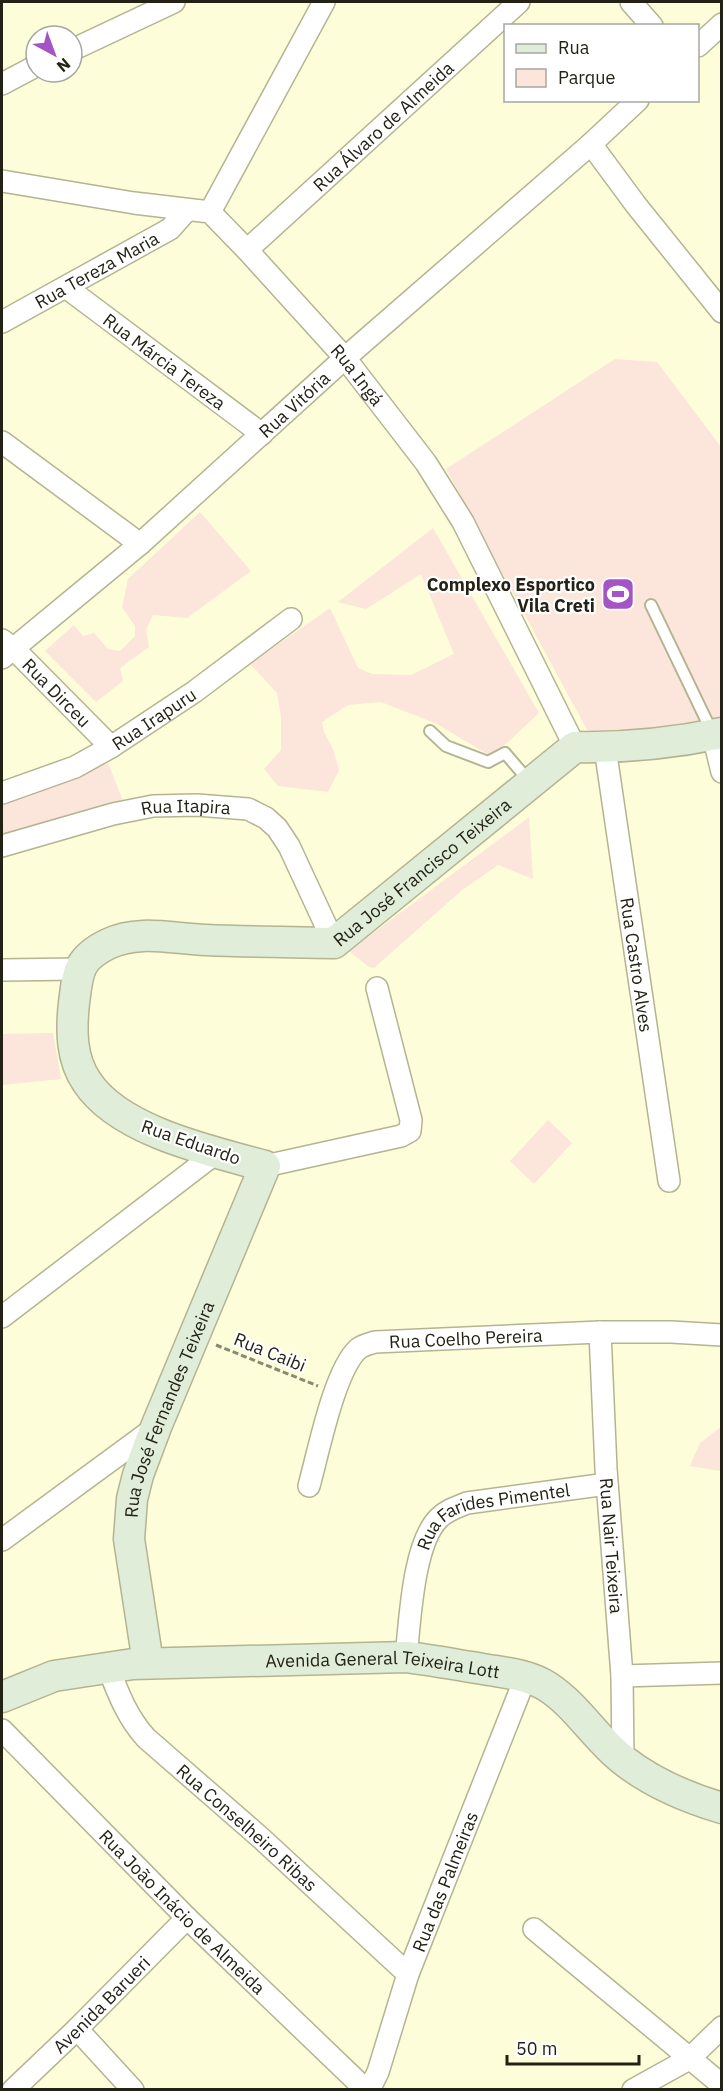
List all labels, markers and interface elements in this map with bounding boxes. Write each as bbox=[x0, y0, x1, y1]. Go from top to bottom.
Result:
north arrow bbox=[24, 24, 84, 84]
legend bbox=[504, 24, 699, 102]
text: Rua bbox=[558, 36, 590, 59]
text: N bbox=[53, 54, 75, 77]
street label: Rua Álvaro de Almeida bbox=[308, 56, 458, 196]
text: Parque bbox=[558, 66, 616, 89]
street label: Rua Tereza Maria bbox=[30, 226, 163, 313]
street label: Rua Márcia Tereza bbox=[99, 308, 231, 415]
street label: Rua Ingá bbox=[326, 339, 389, 410]
street label: Rua Vitória bbox=[254, 366, 335, 442]
place label: Complexo Esportico Vila Creti bbox=[427, 573, 595, 617]
sports icon: Complexo Esportico Vila Creti bbox=[600, 576, 636, 612]
street label: Rua Dirceu bbox=[18, 653, 96, 732]
street label: Rua Irapuru bbox=[107, 682, 200, 755]
street label: Rua José Francisco Teixeira bbox=[328, 792, 516, 951]
street label: Rua Itapira bbox=[139, 793, 232, 820]
street label: Rua Castro Alves bbox=[616, 896, 658, 1034]
street label: Rua Eduardo bbox=[138, 1114, 244, 1170]
street label: Rua José Fernandes Teixeira bbox=[119, 1297, 219, 1519]
street label: Rua Coelho Pereira bbox=[388, 1323, 543, 1353]
street label: Rua Caibi bbox=[231, 1327, 309, 1377]
street label: Rua Nair Teixeira bbox=[595, 1477, 629, 1615]
street label: Rua Farides Pimentel bbox=[411, 1478, 571, 1553]
street label: Avenida General Teixeira Lott bbox=[265, 1645, 501, 1683]
street label: Rua Conselheiro Ribas bbox=[172, 1758, 322, 1896]
street label: Rua das Palmeiras bbox=[406, 1808, 483, 1955]
street label: Rua João Inácio de Almeida bbox=[94, 1824, 271, 1999]
street label: Avenida Barueri bbox=[48, 1951, 155, 2058]
scale bar bbox=[507, 2028, 639, 2066]
text: 50 m bbox=[516, 2037, 558, 2060]

